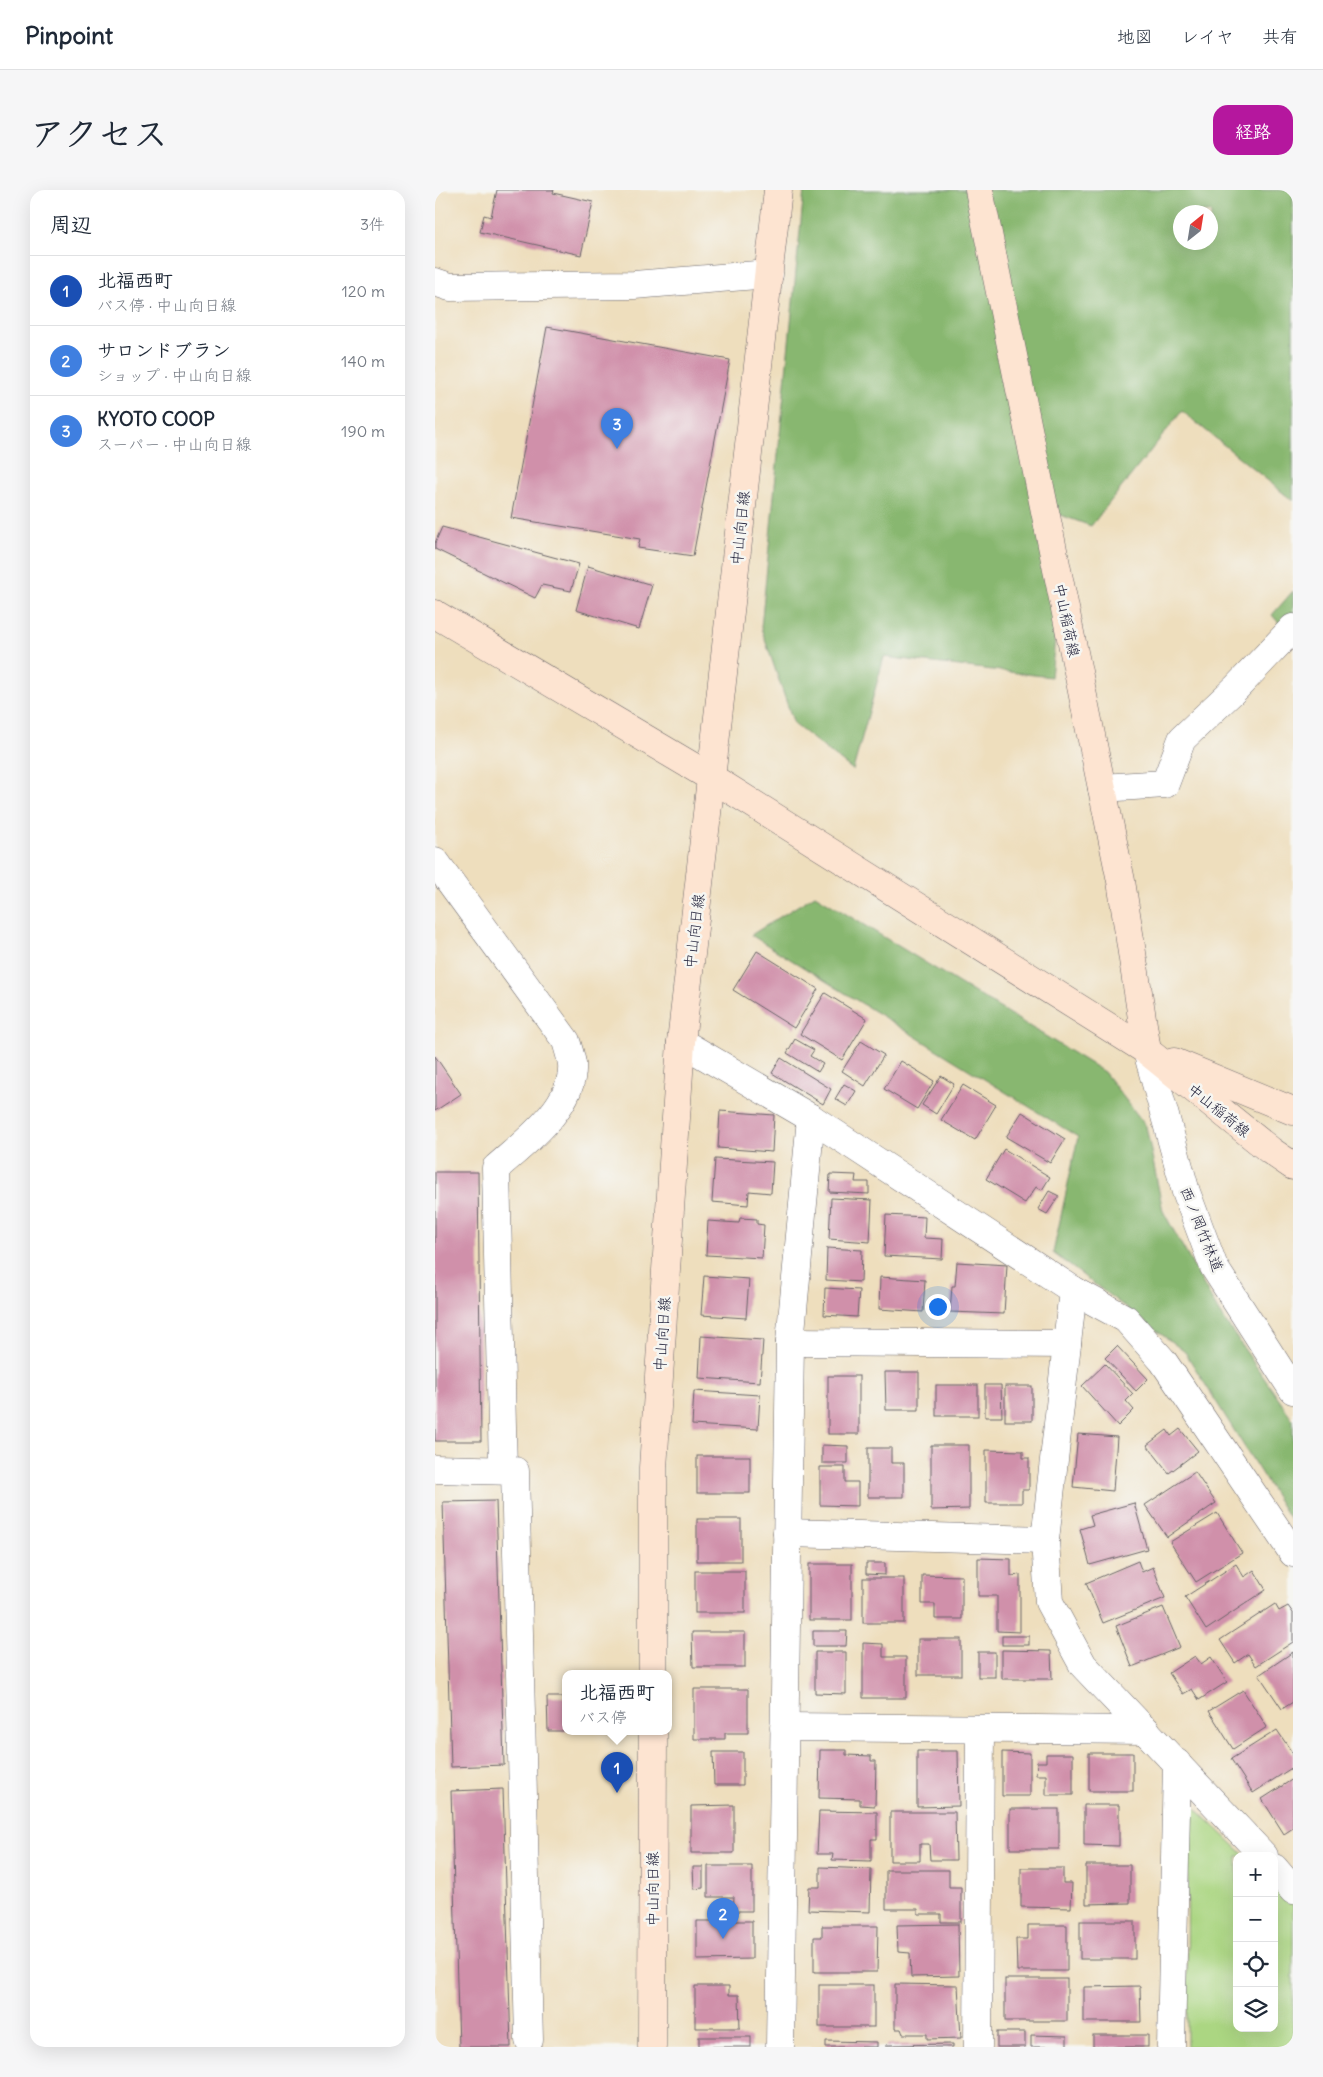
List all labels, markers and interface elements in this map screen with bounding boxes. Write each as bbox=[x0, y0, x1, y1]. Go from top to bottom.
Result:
text: Pinpoint bbox=[25, 20, 113, 50]
text: 地図 bbox=[1117, 25, 1153, 48]
text: レイヤ bbox=[1181, 25, 1234, 48]
text: 共有 bbox=[1262, 25, 1298, 48]
button: 経路 bbox=[1213, 105, 1293, 155]
text: アクセス bbox=[30, 111, 168, 155]
north arrow bbox=[1173, 205, 1218, 250]
text: 周辺 bbox=[50, 211, 92, 238]
text: 3件 bbox=[360, 214, 385, 234]
text: 北福西町 bbox=[97, 268, 173, 292]
text: 1 bbox=[63, 281, 69, 301]
text: 120 m bbox=[342, 281, 385, 301]
text: バス停 · 中山向日線 bbox=[97, 295, 236, 315]
text: サロンドブラン bbox=[97, 338, 231, 362]
text: 2 bbox=[62, 351, 70, 371]
text: 140 m bbox=[341, 351, 385, 371]
text: ショップ · 中山向日線 bbox=[97, 365, 252, 385]
text: KYOTO COOP bbox=[97, 407, 215, 431]
pin: 3 bbox=[601, 408, 633, 449]
text: 3 bbox=[61, 421, 71, 441]
text: 190 m bbox=[341, 421, 385, 441]
text: スーパー · 中山向日線 bbox=[97, 434, 252, 454]
street label: 中山向日線 bbox=[727, 490, 753, 566]
street label: 中山稲荷線 bbox=[1050, 581, 1084, 659]
street label: 中山向日線 bbox=[680, 893, 708, 969]
street label: 中山稲荷線 bbox=[1184, 1079, 1254, 1141]
street label: 西ノ岡竹林道 bbox=[1176, 1184, 1228, 1274]
your location bbox=[925, 1294, 951, 1320]
street label: 中山向日線 bbox=[650, 1296, 674, 1372]
popup bbox=[562, 1670, 672, 1735]
text: 北福西町 bbox=[579, 1680, 655, 1704]
text: バス停 bbox=[579, 1707, 627, 1727]
pin: 1 bbox=[601, 1752, 633, 1793]
street label: 中山向日線 bbox=[643, 1851, 662, 1927]
map controls bbox=[1233, 1852, 1278, 2032]
button: + bbox=[1233, 1852, 1278, 1897]
button: − bbox=[1233, 1897, 1278, 1942]
pin: 2 bbox=[707, 1898, 739, 1939]
button: locate bbox=[1233, 1942, 1278, 1987]
button: layers bbox=[1233, 1987, 1278, 2032]

